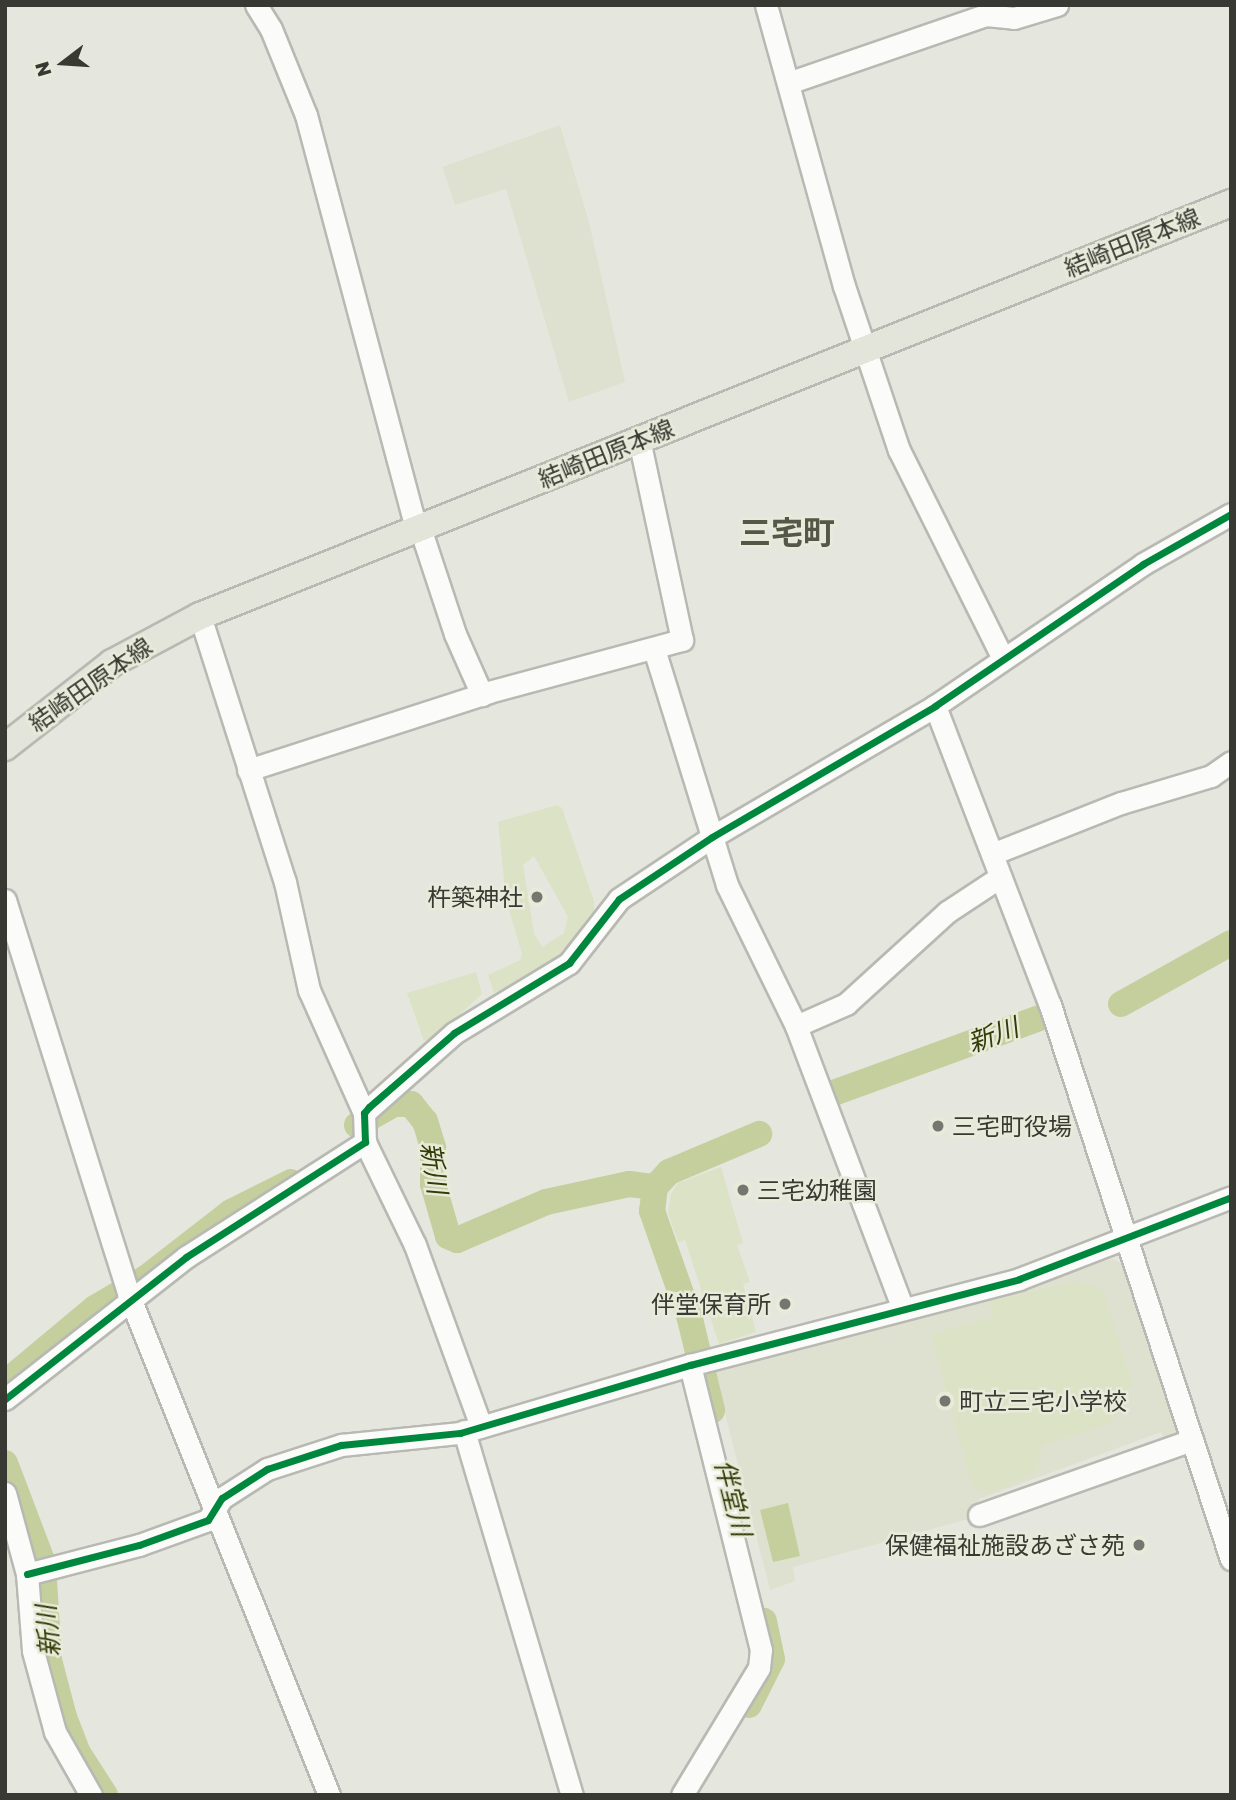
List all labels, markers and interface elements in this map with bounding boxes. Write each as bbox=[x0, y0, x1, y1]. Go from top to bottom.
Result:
north arrow bbox=[28, 28, 98, 98]
text: N bbox=[29, 59, 56, 80]
street label: 結崎田原本線 bbox=[1060, 202, 1204, 282]
street label: 結崎田原本線 bbox=[534, 413, 678, 493]
district label: 三宅町 bbox=[739, 513, 835, 551]
street label: 結崎田原本線 bbox=[23, 631, 157, 737]
place label: 杵築神社 bbox=[427, 883, 523, 911]
marker: 杵築神社 bbox=[529, 889, 545, 905]
water label: 新川 bbox=[963, 1011, 1023, 1059]
place label: 三宅町役場 bbox=[952, 1112, 1072, 1140]
marker: 三宅町役場 bbox=[930, 1118, 946, 1134]
water label: 新川 bbox=[415, 1140, 453, 1196]
place label: 三宅幼稚園 bbox=[757, 1176, 877, 1204]
marker: 三宅幼稚園 bbox=[735, 1182, 751, 1198]
place label: 伴堂保育所 bbox=[651, 1290, 771, 1318]
marker: 伴堂保育所 bbox=[777, 1296, 793, 1312]
place label: 町立三宅小学校 bbox=[959, 1387, 1127, 1415]
marker: 町立三宅小学校 bbox=[937, 1393, 953, 1409]
water label: 伴堂川 bbox=[708, 1456, 758, 1540]
place label: 保健福祉施設あざさ苑 bbox=[885, 1531, 1125, 1559]
marker: 保健福祉施設あざさ苑 bbox=[1131, 1537, 1147, 1553]
water label: 新川 bbox=[30, 1604, 66, 1658]

